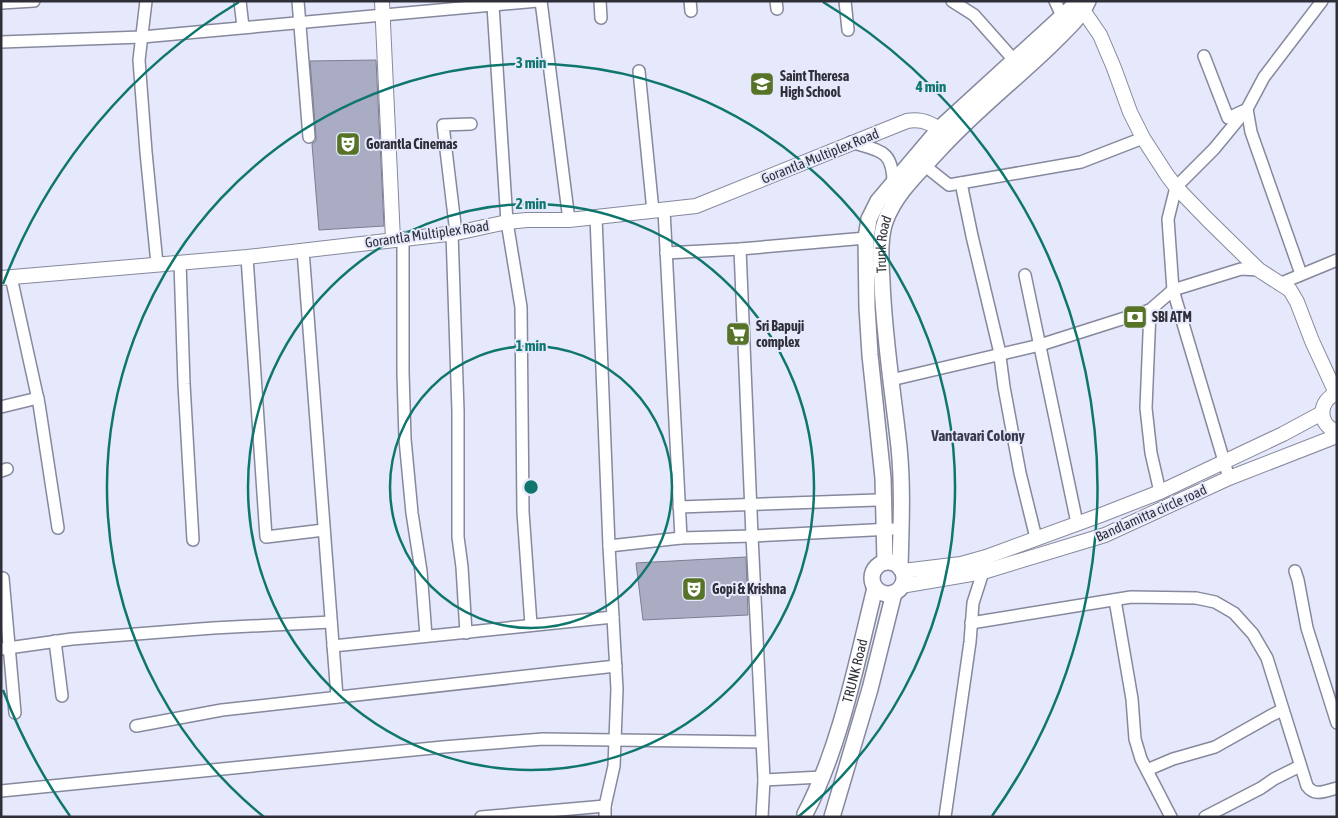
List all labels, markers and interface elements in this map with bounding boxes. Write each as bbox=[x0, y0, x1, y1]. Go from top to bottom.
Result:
text: 3 min bbox=[516, 54, 546, 71]
place label: Saint Theresa High School bbox=[780, 68, 850, 100]
school or university icon: Saint Theresa High School bbox=[749, 71, 775, 97]
text: 4 min bbox=[915, 78, 946, 95]
street label: Gorantla Multiplex Road bbox=[759, 125, 881, 187]
theatre icon: Gorantla Cinemas bbox=[335, 131, 361, 157]
place label: Gorantla Cinemas bbox=[366, 136, 458, 152]
text: 2 min bbox=[516, 195, 546, 212]
street label: Trunk Road bbox=[873, 213, 895, 273]
street label: Gorantla Multiplex Road bbox=[364, 217, 490, 251]
bank icon: SBI ATM bbox=[1122, 304, 1148, 330]
place label: SBI ATM bbox=[1152, 309, 1192, 325]
place label: Sri Bapuji complex bbox=[756, 318, 804, 350]
supermarket icon: Sri Bapuji complex bbox=[725, 321, 751, 347]
text: 1 min bbox=[516, 337, 546, 354]
district label: Vantavari Colony bbox=[930, 427, 1026, 444]
centre of rings bbox=[522, 478, 540, 496]
street label: Bandlamitta circle road bbox=[1093, 481, 1209, 545]
theatre icon: Gopi & Krishna bbox=[681, 576, 707, 602]
place label: Gopi & Krishna bbox=[712, 581, 787, 597]
street label: TRUNK Road bbox=[839, 637, 871, 704]

